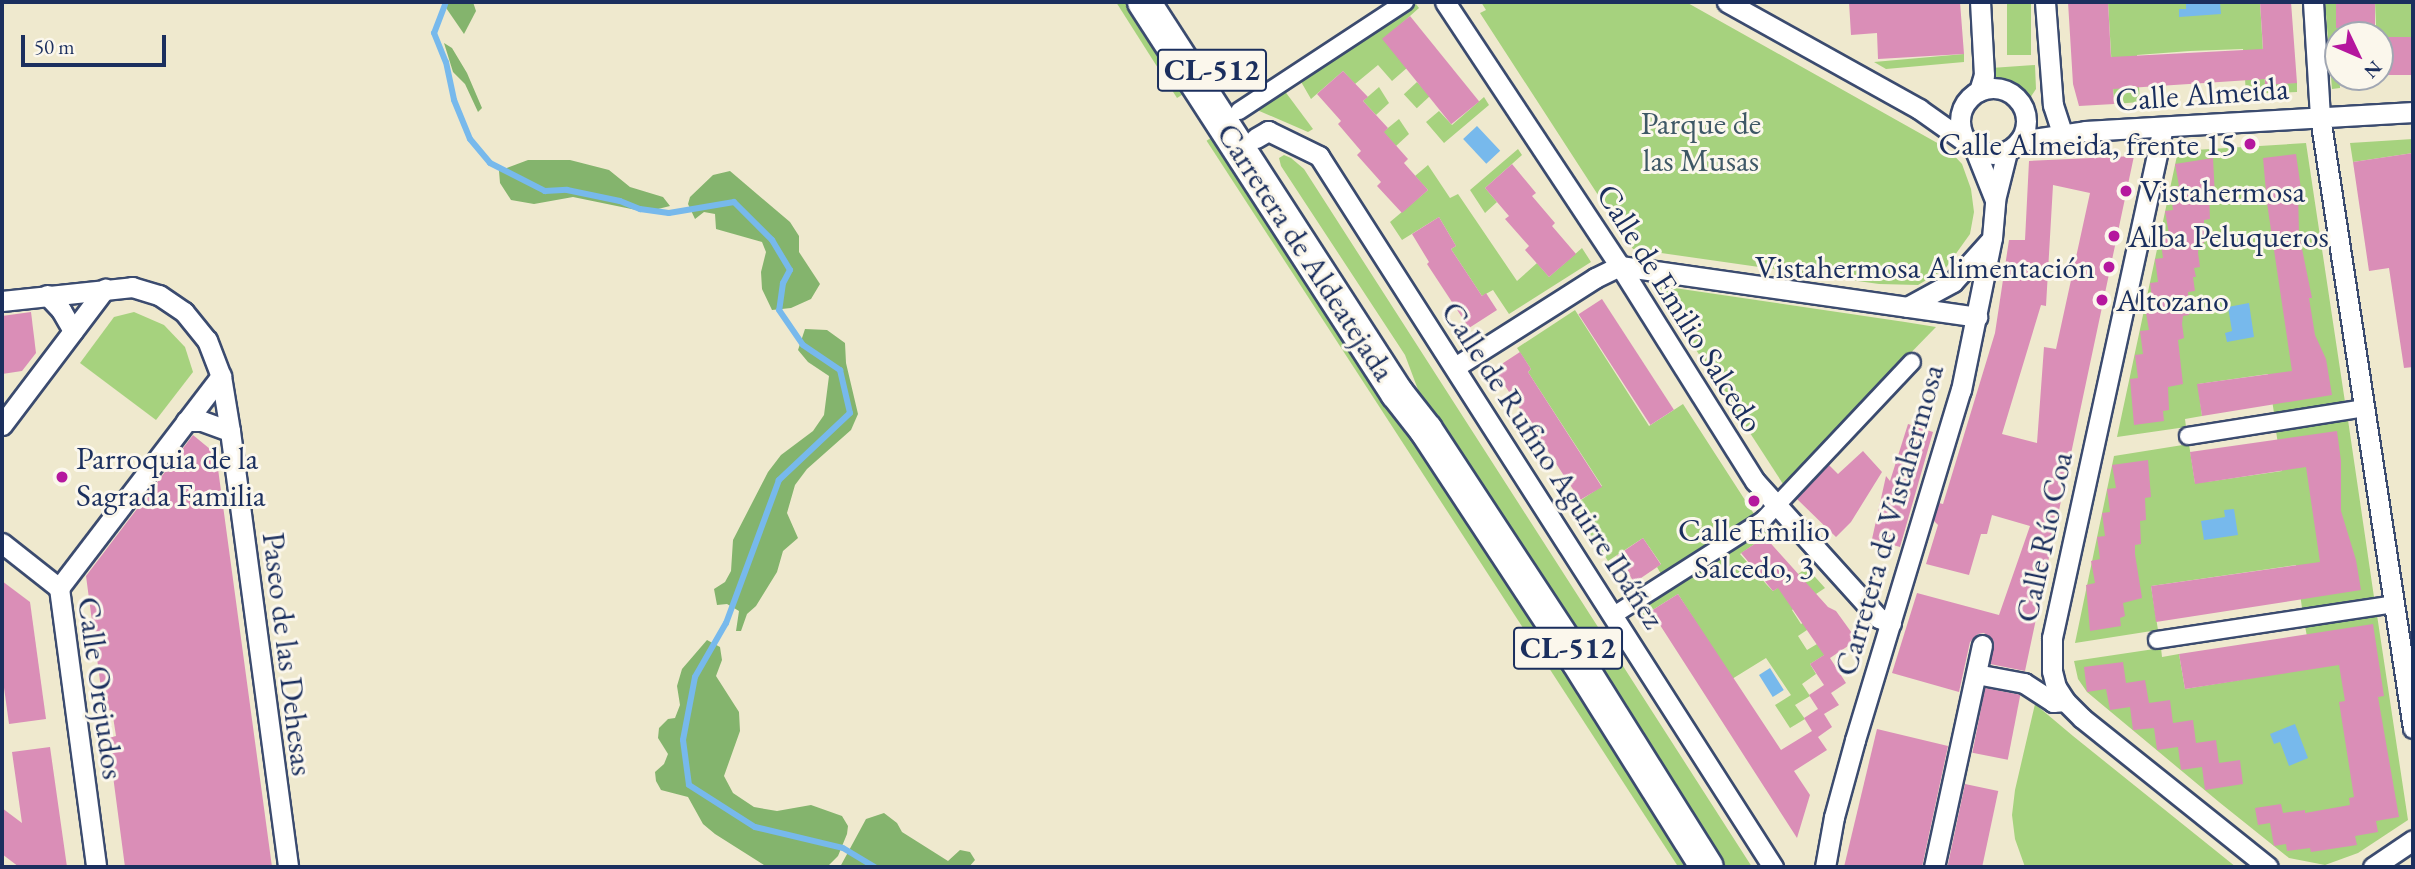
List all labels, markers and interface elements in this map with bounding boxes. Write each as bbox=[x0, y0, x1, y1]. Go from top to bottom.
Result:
scale bar bbox=[24, 21, 170, 65]
north arrow bbox=[2324, 21, 2394, 91]
text: 50 m bbox=[34, 33, 75, 60]
road number: CL-512 bbox=[1156, 44, 1268, 96]
text: N bbox=[2359, 55, 2387, 84]
street label: Calle Almeida bbox=[2114, 69, 2290, 119]
park label: Parque de las Musas bbox=[1641, 105, 1761, 180]
street label: Carretera de Aldeatejada bbox=[1208, 116, 1404, 388]
place label: Calle Almeida, frente 15 bbox=[1939, 125, 2236, 163]
marker: Calle Almeida, frente 15 bbox=[2242, 136, 2258, 152]
place label: Vistahermosa bbox=[2140, 172, 2305, 210]
street label: Calle de Emilio Salcedo bbox=[1588, 177, 1772, 439]
marker: Vistahermosa bbox=[2118, 183, 2134, 199]
place label: Alba Peluqueros bbox=[2128, 217, 2329, 255]
marker: Alba Peluqueros bbox=[2106, 228, 2122, 244]
place label: Vistahermosa Alimentación bbox=[1755, 248, 2095, 286]
marker: Vistahermosa Alimentación bbox=[2101, 259, 2117, 275]
place label: Altozano bbox=[2116, 281, 2229, 319]
marker: Altozano bbox=[2094, 292, 2110, 308]
street label: Calle de Rufino Aguirre Ibáñez bbox=[1433, 294, 1673, 636]
street label: Carretera de Vistahermosa bbox=[1826, 360, 1952, 680]
place label: Parroquia de la Sagrada Familia bbox=[76, 440, 266, 515]
street label: Calle Río Coa bbox=[2007, 448, 2081, 626]
marker: Parroquia de la Sagrada Familia bbox=[54, 469, 70, 485]
marker: Calle Emilio Salcedo, 3 bbox=[1746, 493, 1762, 509]
place label: Calle Emilio Salcedo, 3 bbox=[1678, 512, 1830, 587]
street label: Paseo de las Dehesas bbox=[254, 530, 322, 778]
street label: Calle Orejudos bbox=[69, 594, 133, 782]
road number: CL-512 bbox=[1512, 622, 1624, 674]

